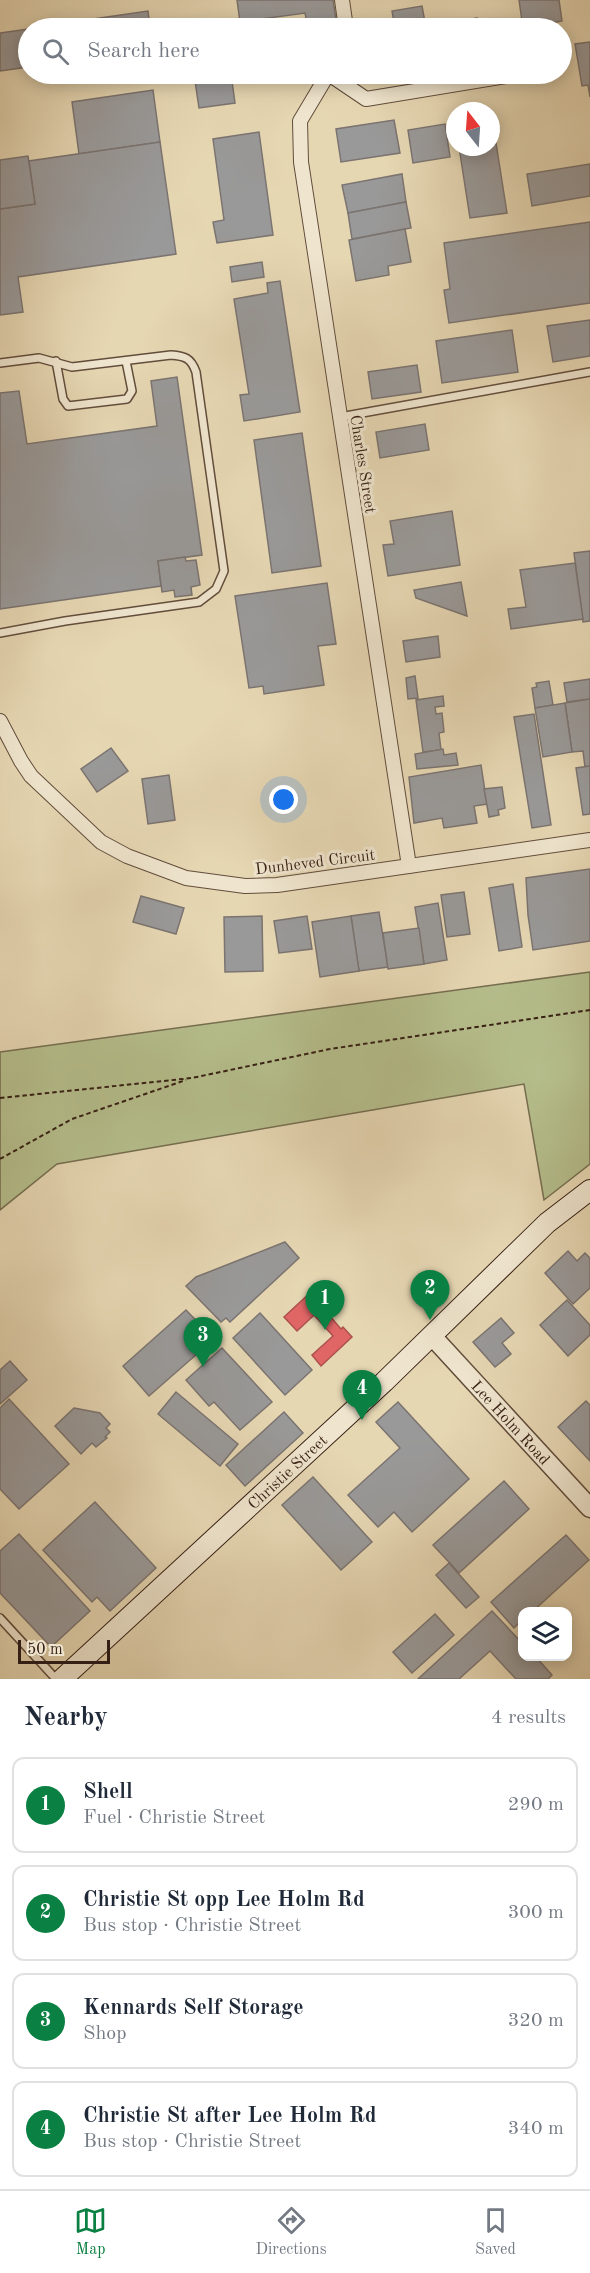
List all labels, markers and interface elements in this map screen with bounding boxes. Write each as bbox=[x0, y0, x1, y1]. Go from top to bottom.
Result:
search box bbox=[18, 18, 572, 84]
icon: search bbox=[39, 35, 72, 68]
text: Search here bbox=[87, 40, 200, 62]
north arrow bbox=[446, 102, 500, 156]
street label: Charles Street bbox=[346, 414, 378, 515]
your location bbox=[269, 785, 298, 814]
street label: Dunheved Circuit bbox=[254, 848, 376, 878]
pin: 2 bbox=[410, 1270, 450, 1320]
pin: 1 bbox=[306, 1280, 344, 1330]
pin: 3 bbox=[184, 1318, 222, 1367]
pin: 4 bbox=[342, 1370, 382, 1420]
street label: Lee Holm Road bbox=[467, 1378, 552, 1469]
street label: Christie Street bbox=[246, 1432, 331, 1513]
map controls bbox=[518, 1607, 572, 1661]
button: layers bbox=[518, 1607, 572, 1661]
scale bar bbox=[18, 1637, 110, 1664]
text: 50 m bbox=[27, 1642, 63, 1658]
text: Nearby bbox=[24, 1705, 108, 1731]
text: 4 results bbox=[491, 1708, 566, 1728]
text: Shell bbox=[83, 1781, 133, 1803]
text: 1 bbox=[40, 1795, 51, 1815]
text: 290 m bbox=[508, 1795, 564, 1815]
text: Fuel · Christie Street bbox=[83, 1808, 265, 1828]
text: Christie St opp Lee Holm Rd bbox=[83, 1889, 365, 1911]
text: 2 bbox=[40, 1903, 51, 1923]
text: 300 m bbox=[508, 1903, 564, 1923]
text: Bus stop · Christie Street bbox=[83, 1916, 301, 1936]
text: Kennards Self Storage bbox=[83, 1997, 304, 2019]
text: 3 bbox=[40, 2011, 51, 2031]
text: 320 m bbox=[508, 2011, 564, 2031]
text: Shop bbox=[83, 2024, 127, 2044]
text: Christie St after Lee Holm Rd bbox=[83, 2105, 377, 2127]
text: 4 bbox=[40, 2119, 51, 2139]
text: 340 m bbox=[508, 2119, 564, 2139]
text: Bus stop · Christie Street bbox=[83, 2132, 301, 2152]
tab: Map bbox=[74, 2204, 107, 2260]
tab: Directions bbox=[256, 2204, 327, 2260]
tab: Saved bbox=[475, 2204, 516, 2260]

